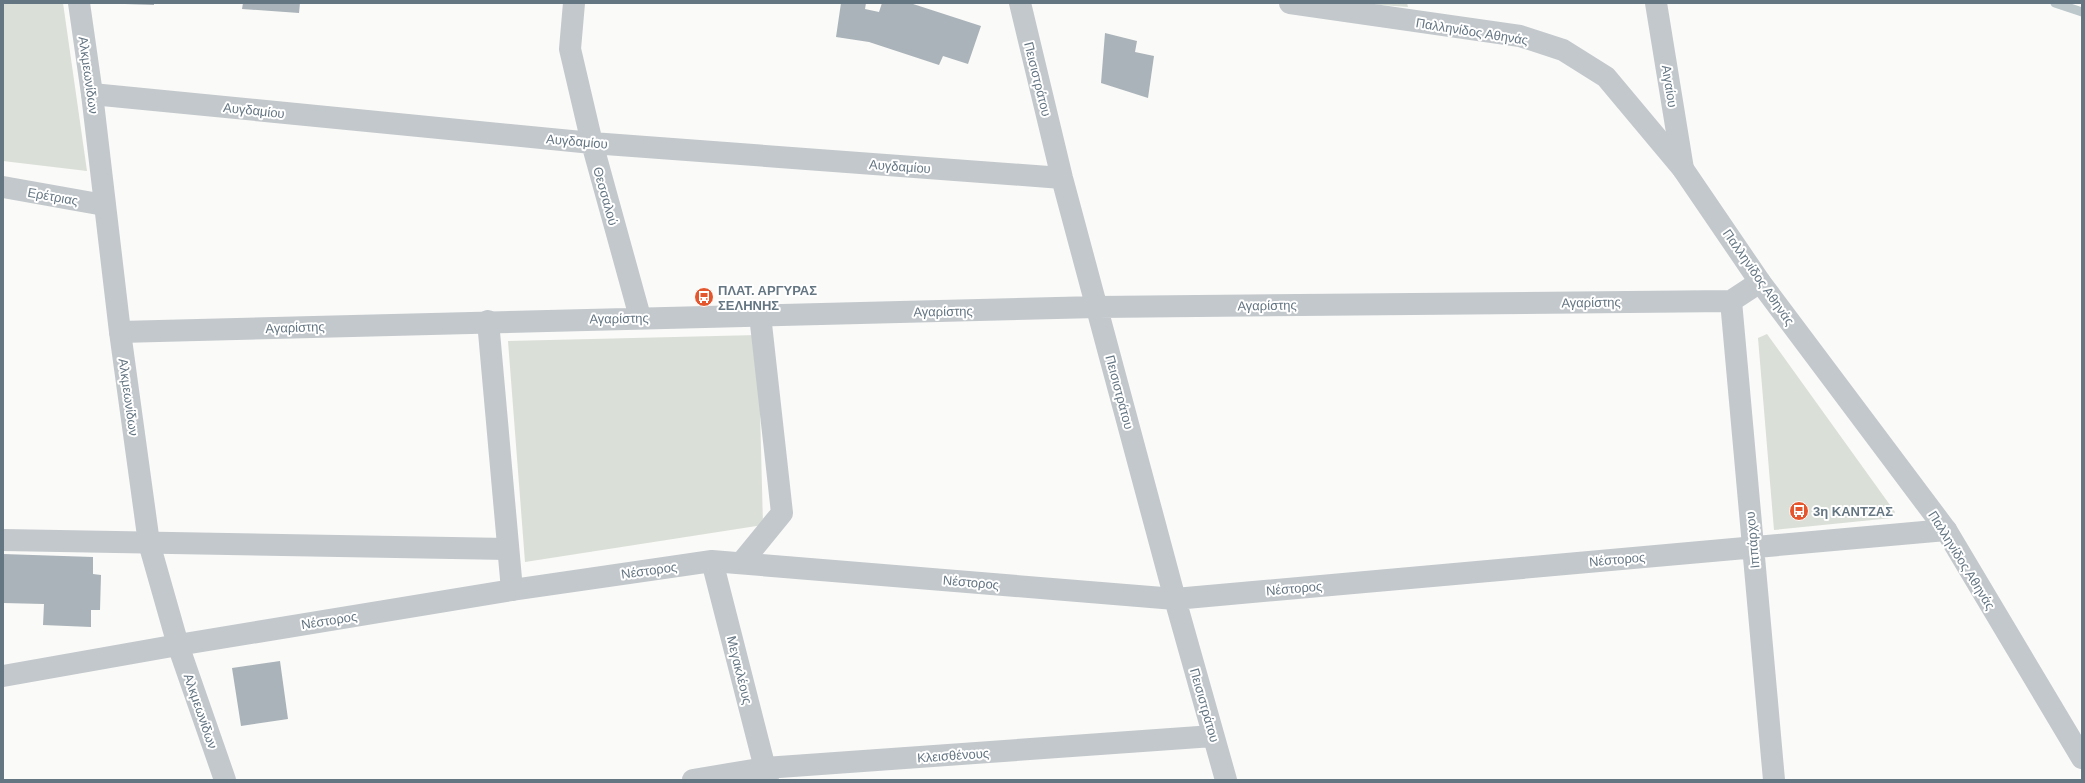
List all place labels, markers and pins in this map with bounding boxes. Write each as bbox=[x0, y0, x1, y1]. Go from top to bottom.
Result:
place label: ΠΛΑΤ. ΑΡΓΥΡΑΣ ΣΕΛΗΝΗΣ bbox=[718, 283, 817, 313]
bus stop icon: ΠΛΑΤ. ΑΡΓΥΡΑΣ ΣΕΛΗΝΗΣ bbox=[693, 286, 715, 308]
bus stop icon: 3η ΚΑΝΤΖΑΣ bbox=[1788, 500, 1810, 522]
place label: 3η ΚΑΝΤΖΑΣ bbox=[1813, 504, 1893, 519]

